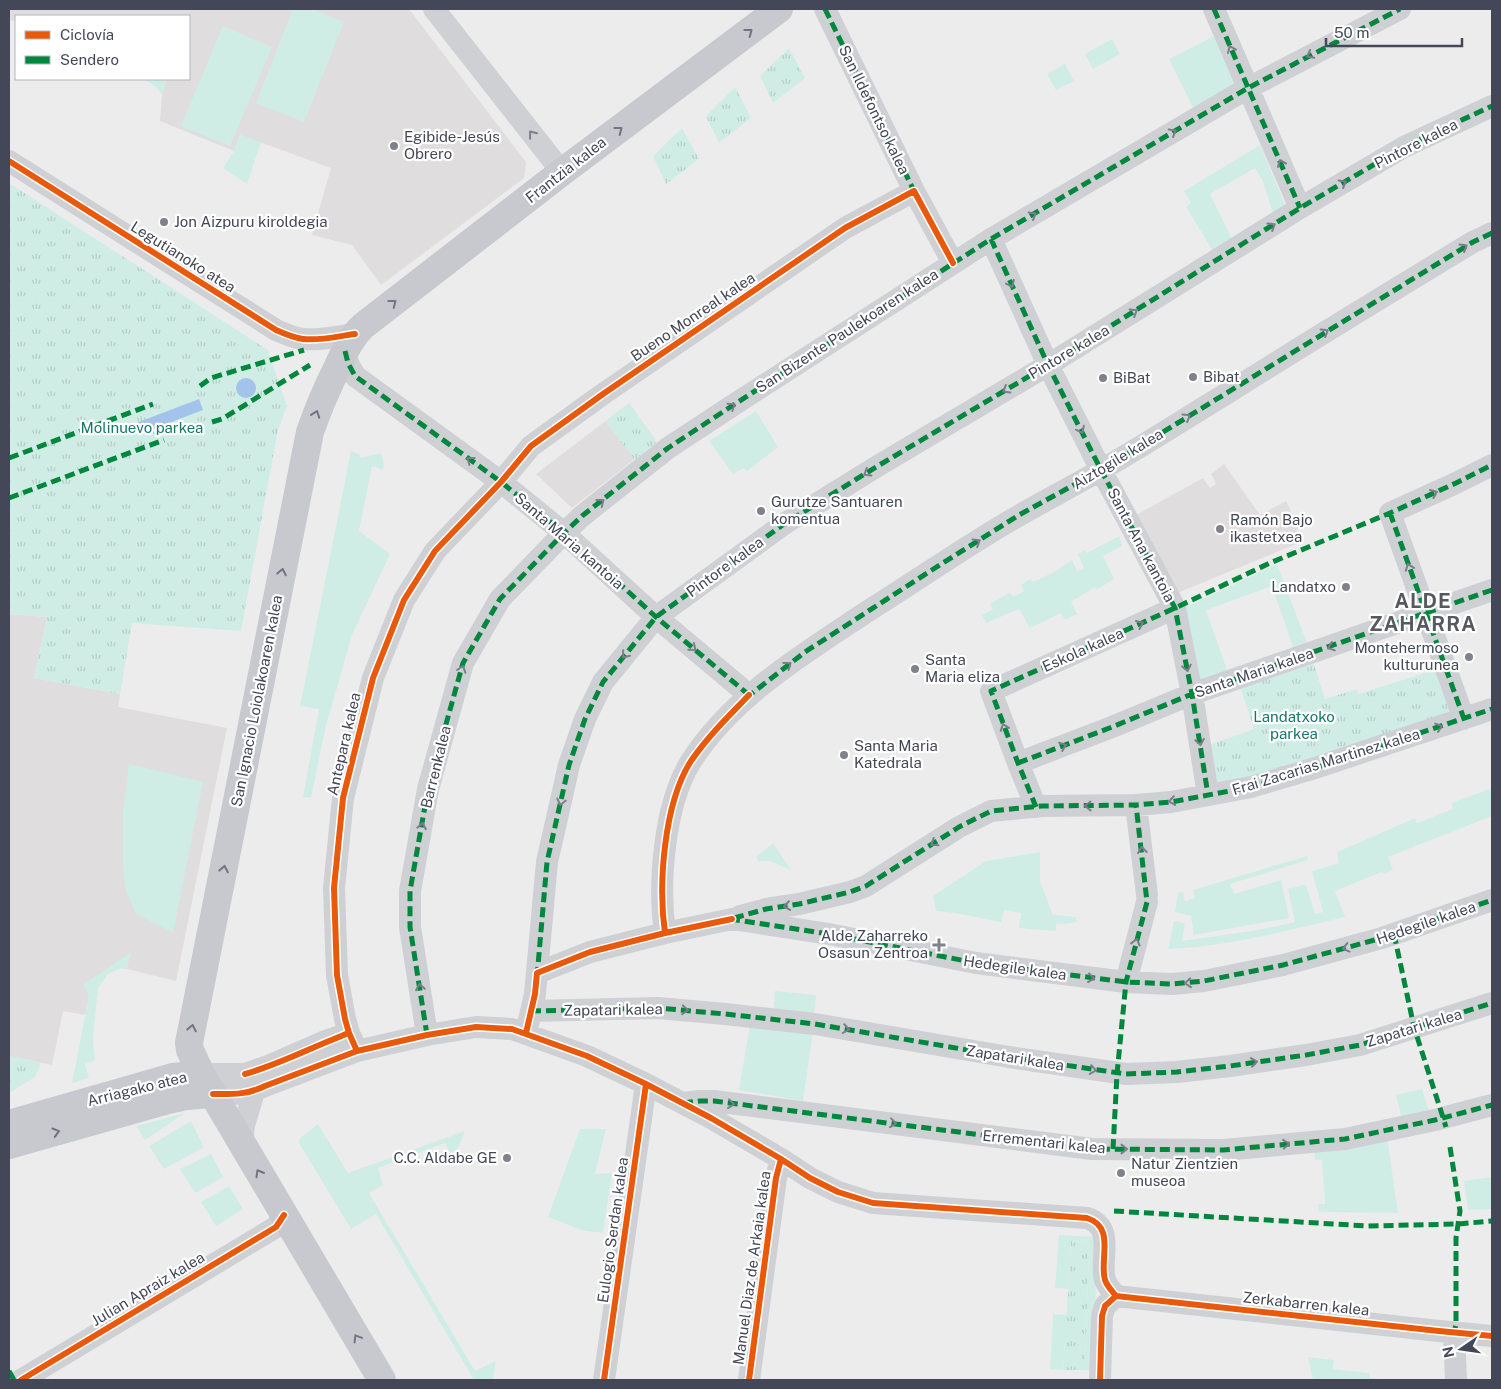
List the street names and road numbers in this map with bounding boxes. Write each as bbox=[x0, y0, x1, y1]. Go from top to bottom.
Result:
street label: San Ildefontso kalea bbox=[836, 42, 913, 177]
street label: Pintore kalea bbox=[1371, 115, 1460, 172]
street label: Frantzia kalea bbox=[522, 133, 609, 206]
street label: Legutianoko atea bbox=[128, 218, 239, 296]
street label: San Bizente Paulekoaren kalea bbox=[752, 265, 941, 396]
street label: Bueno Monreal kalea bbox=[627, 269, 758, 365]
street label: Pintore kalea bbox=[1025, 321, 1112, 382]
street label: Aiztogile kalea bbox=[1069, 425, 1166, 492]
street label: Santa Ana kantoia bbox=[1104, 485, 1179, 605]
street label: Santa Maria kantoia bbox=[512, 489, 627, 592]
street label: Pintore kalea bbox=[683, 533, 767, 600]
street label: San Ignacio Loiolakoaren kalea bbox=[228, 594, 285, 808]
street label: Eskola kalea bbox=[1040, 624, 1126, 675]
street label: Santa Maria kalea bbox=[1192, 644, 1316, 701]
street label: Antepara kalea bbox=[323, 691, 364, 797]
street label: Barrenkalea bbox=[417, 724, 454, 810]
street label: Frai Zacarias Martinez kalea bbox=[1230, 725, 1422, 798]
street label: Hedegile kalea bbox=[1374, 898, 1478, 947]
street label: Hedegile kalea bbox=[962, 952, 1068, 983]
street label: Zapatari kalea bbox=[563, 1000, 663, 1019]
street label: Zapatari kalea bbox=[1364, 1005, 1464, 1050]
street label: Zapatari kalea bbox=[965, 1041, 1066, 1074]
street label: Arriagako atea bbox=[85, 1068, 189, 1109]
street label: Errementari kalea bbox=[982, 1127, 1106, 1156]
street label: Eulogio Serdan kalea bbox=[594, 1156, 631, 1304]
street label: Manuel Diaz de Arkaia kalea bbox=[729, 1170, 774, 1366]
street label: Julian Apraiz kalea bbox=[88, 1248, 207, 1329]
street label: Zerkabarren kalea bbox=[1242, 1288, 1370, 1319]

